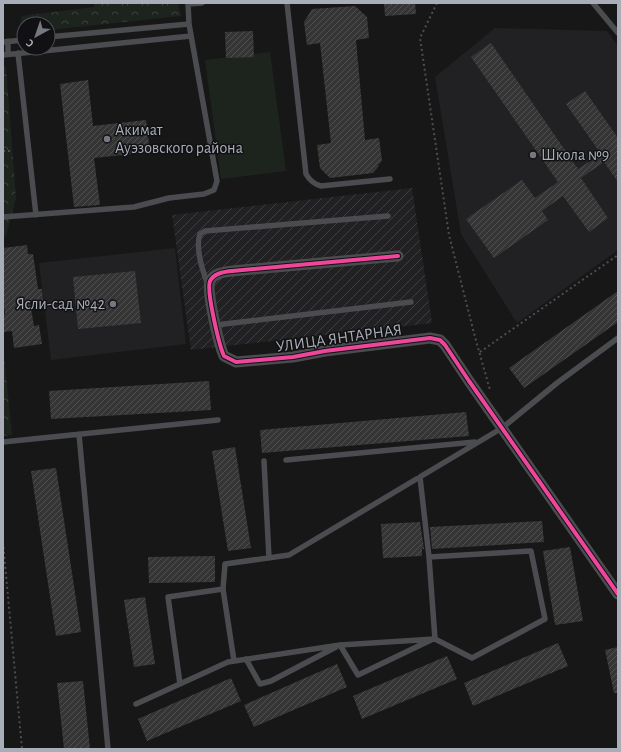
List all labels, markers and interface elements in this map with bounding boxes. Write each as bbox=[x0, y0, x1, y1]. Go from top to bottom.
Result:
north arrow bbox=[16, 16, 56, 56]
text: С bbox=[24, 37, 36, 49]
place label: Акимат Ауэзовского района bbox=[115, 122, 243, 157]
marker: Акимат Ауэзовского района bbox=[102, 134, 112, 144]
place label: Школа №9 bbox=[541, 147, 609, 163]
marker: Школа №9 bbox=[528, 150, 538, 160]
place label: Ясли-сад №42 bbox=[16, 296, 105, 312]
marker: Ясли-сад №42 bbox=[108, 299, 118, 309]
street label: УЛИЦА ЯНТАРНАЯ bbox=[275, 321, 403, 355]

